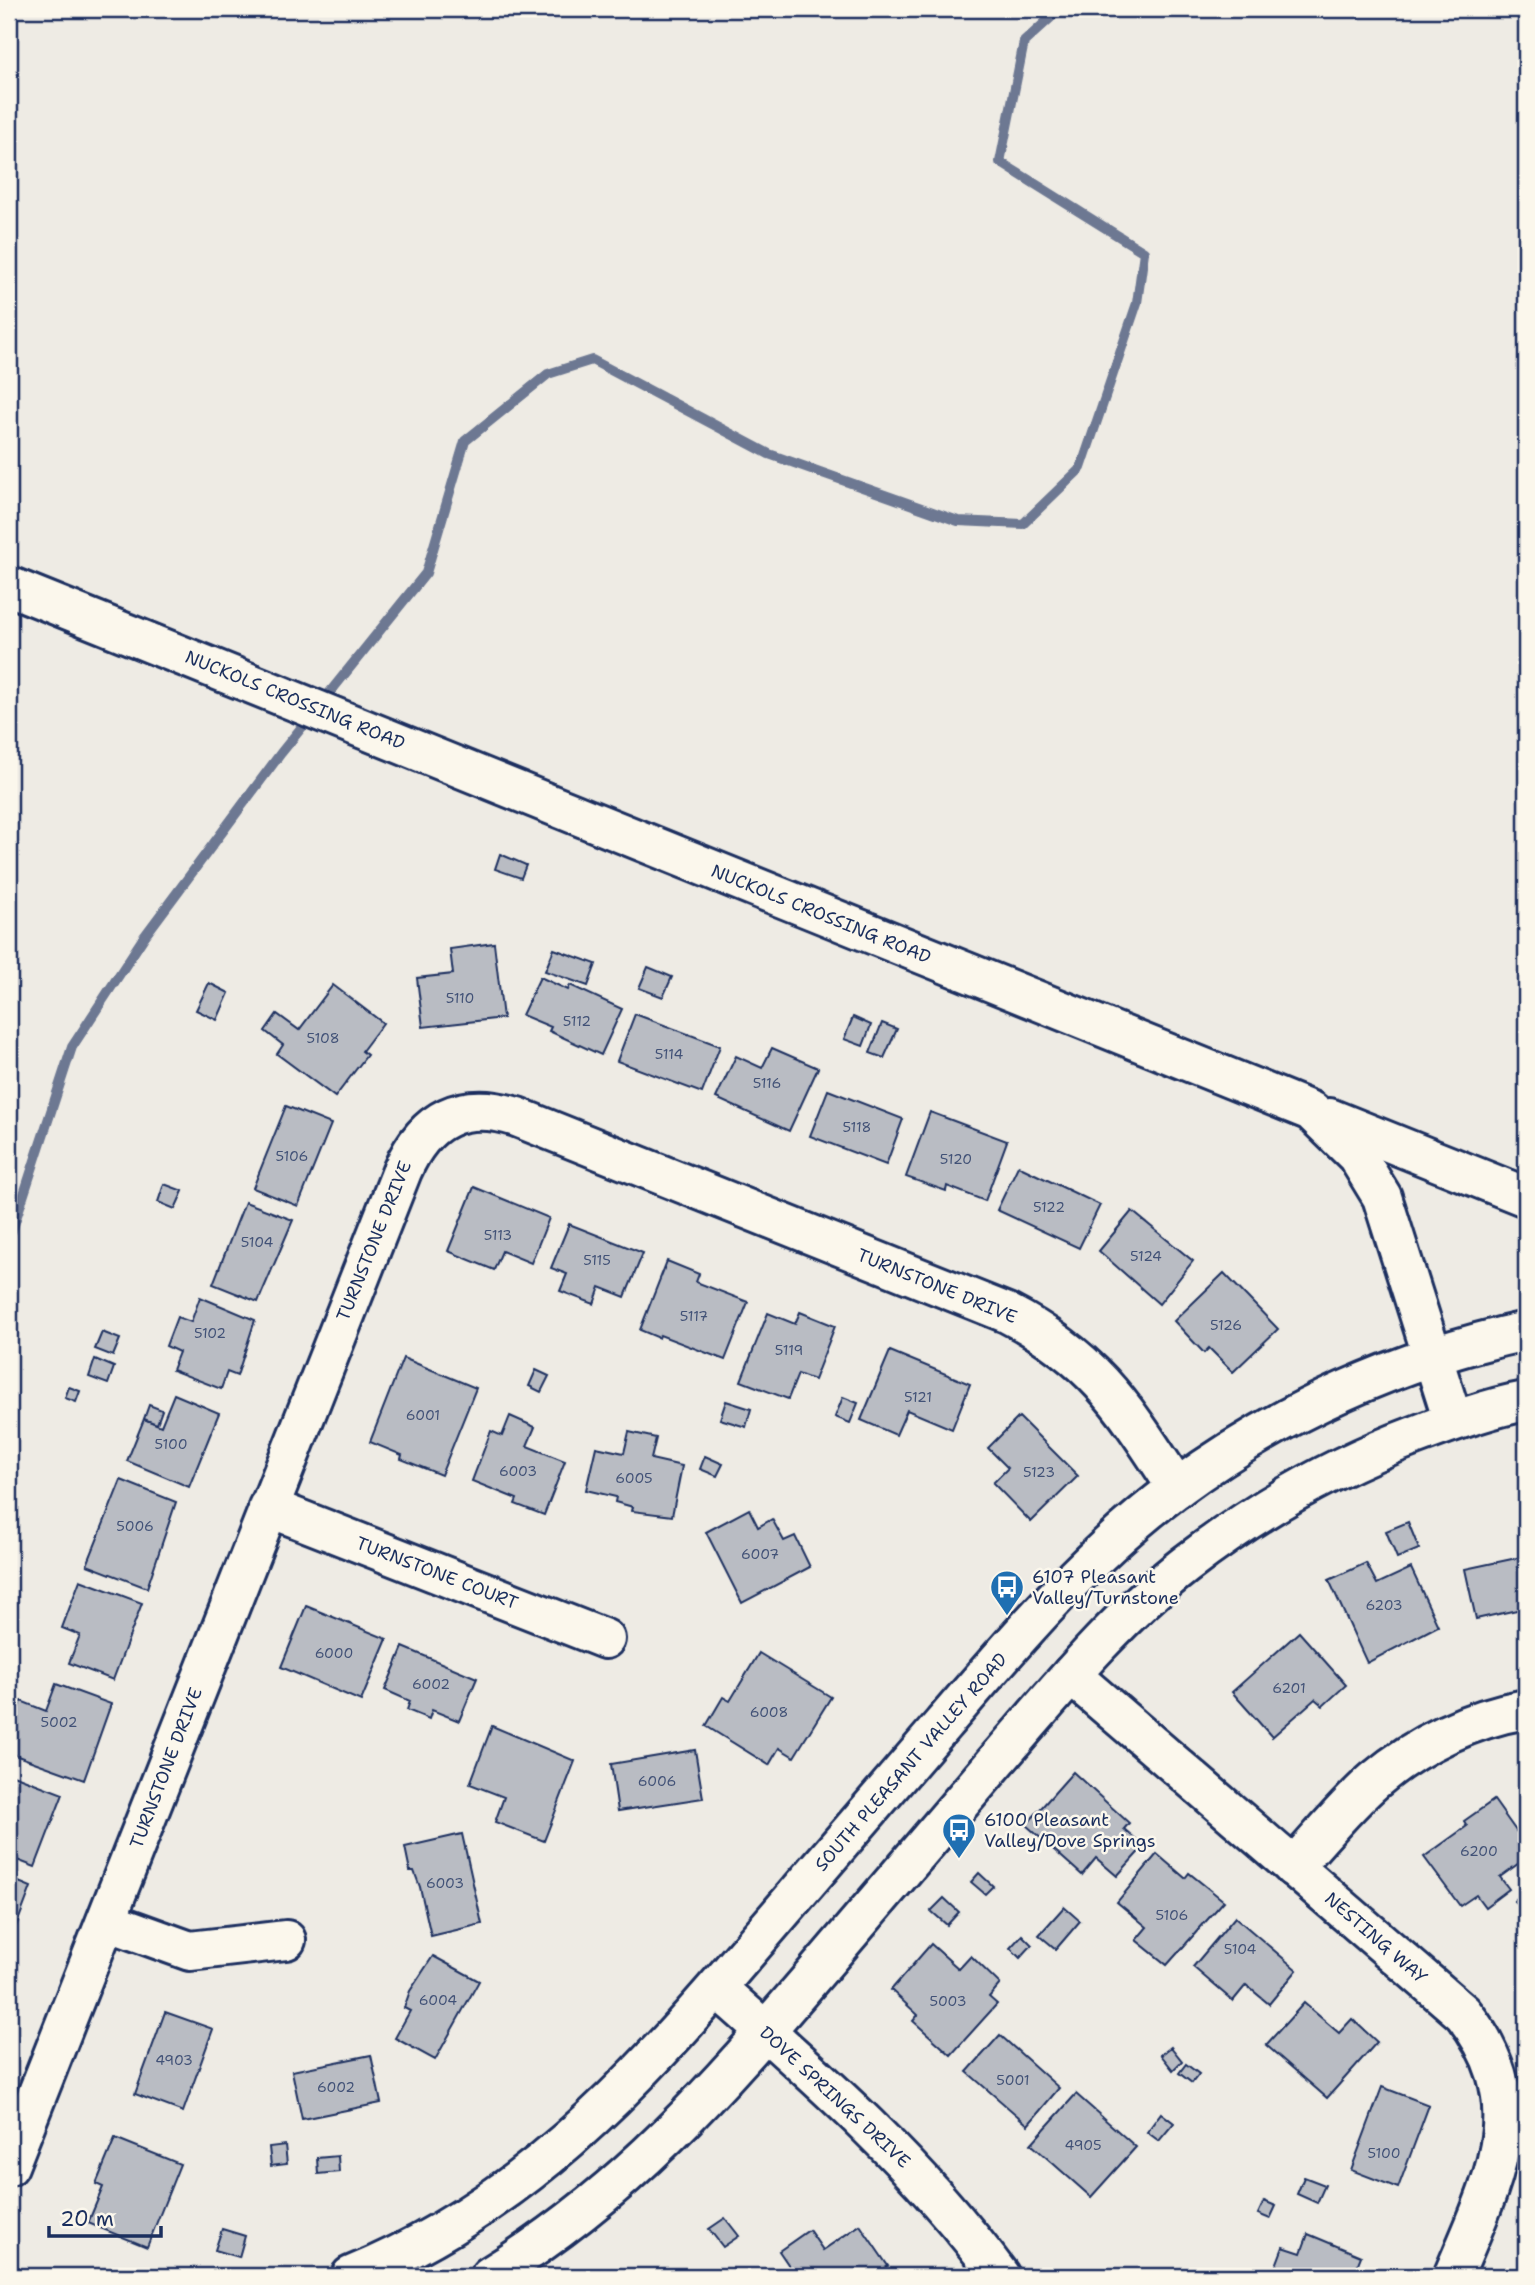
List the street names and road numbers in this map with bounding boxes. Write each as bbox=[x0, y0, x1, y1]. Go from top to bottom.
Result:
street label: NUCKOLS CROSSING ROAD bbox=[181, 645, 409, 755]
street label: NUCKOLS CROSSING ROAD bbox=[707, 859, 935, 969]
street label: TURNSTONE DRIVE bbox=[331, 1157, 417, 1325]
street label: TURNSTONE DRIVE bbox=[853, 1243, 1021, 1329]
street label: TURNSTONE COURT bbox=[353, 1531, 521, 1615]
street label: SOUTH PLEASANT VALLEY ROAD bbox=[810, 1648, 1013, 1876]
street label: TURNSTONE DRIVE bbox=[124, 1684, 208, 1852]
street label: NESTING WAY bbox=[1320, 1887, 1432, 1989]
street label: DOVE SPRINGS DRIVE bbox=[754, 2021, 916, 2173]

